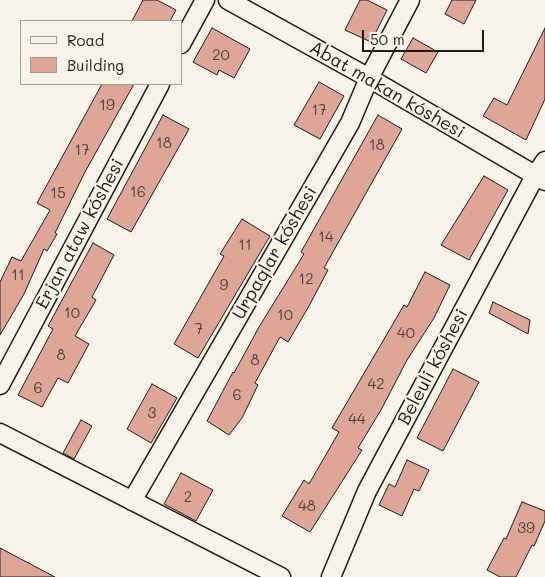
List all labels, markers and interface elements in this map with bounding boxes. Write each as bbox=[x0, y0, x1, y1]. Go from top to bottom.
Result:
legend bbox=[20, 20, 182, 85]
scale bar bbox=[365, 20, 488, 52]
text: 50 m bbox=[370, 29, 405, 49]
text: Road bbox=[67, 30, 104, 50]
street label: Abat makan kóshesi bbox=[306, 37, 468, 143]
house number: 20 bbox=[212, 46, 230, 64]
text: Building bbox=[67, 55, 124, 75]
house number: 19 bbox=[99, 96, 115, 114]
house number: 17 bbox=[311, 101, 327, 119]
house number: 18 bbox=[156, 134, 172, 152]
house number: 18 bbox=[369, 136, 385, 154]
house number: 17 bbox=[74, 141, 90, 159]
street label: Erjan ataw kóshesi bbox=[31, 155, 129, 313]
house number: 16 bbox=[130, 183, 146, 201]
street label: Urpaqlar kóshesi bbox=[228, 183, 322, 323]
house number: 15 bbox=[50, 184, 66, 202]
house number: 14 bbox=[318, 228, 334, 246]
house number: 11 bbox=[238, 236, 252, 254]
house number: 11 bbox=[11, 266, 25, 284]
house number: 12 bbox=[298, 270, 314, 288]
house number: 9 bbox=[220, 276, 228, 294]
house number: 10 bbox=[64, 304, 80, 322]
street label: Beleuli kóshesi bbox=[393, 305, 473, 429]
house number: 10 bbox=[277, 306, 293, 324]
house number: 7 bbox=[195, 320, 203, 338]
house number: 40 bbox=[397, 324, 415, 342]
house number: 8 bbox=[56, 346, 66, 364]
house number: 8 bbox=[250, 351, 260, 369]
house number: 42 bbox=[367, 375, 385, 393]
house number: 6 bbox=[33, 379, 43, 397]
house number: 6 bbox=[232, 386, 242, 404]
house number: 3 bbox=[148, 404, 156, 422]
house number: 44 bbox=[348, 410, 366, 428]
house number: 2 bbox=[184, 488, 192, 506]
house number: 48 bbox=[298, 497, 316, 515]
house number: 39 bbox=[517, 519, 535, 537]

